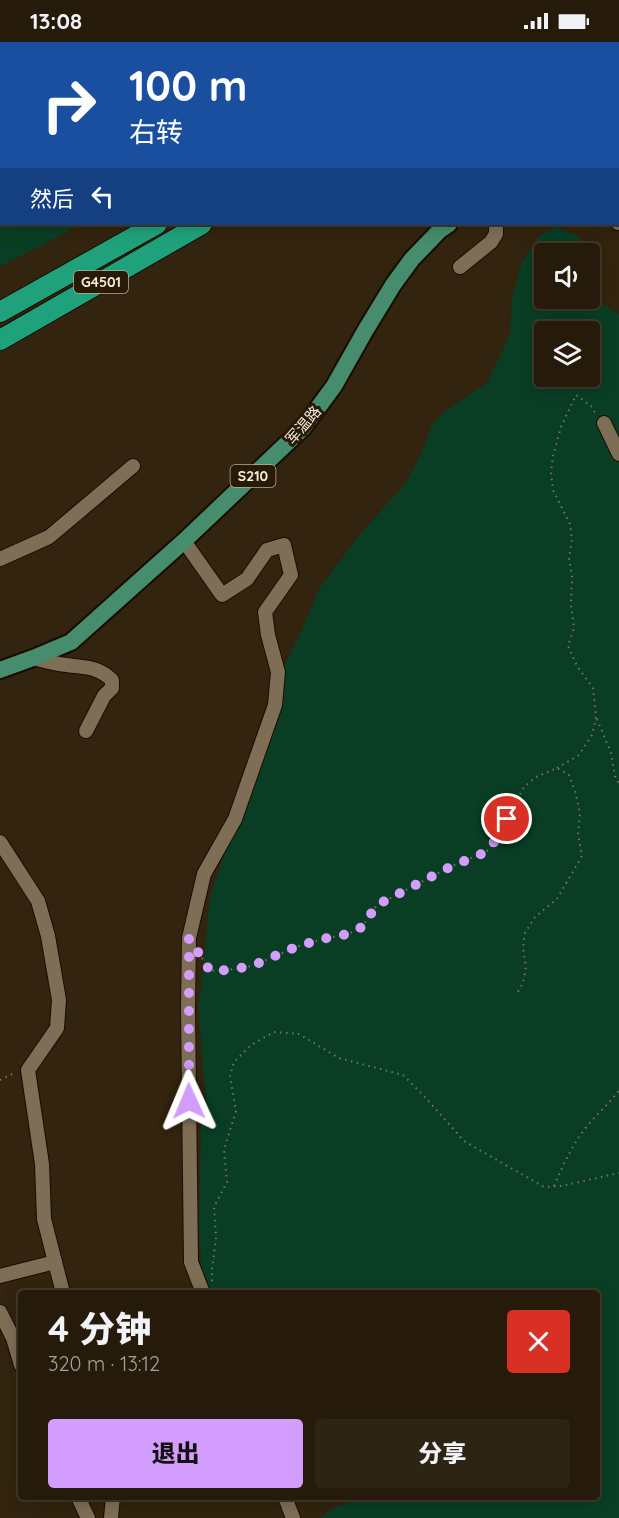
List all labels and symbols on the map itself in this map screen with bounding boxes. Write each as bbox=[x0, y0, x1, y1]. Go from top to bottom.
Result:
road number: G4501 bbox=[74, 271, 128, 293]
street label: 军温路 bbox=[281, 402, 325, 448]
road number: S210 bbox=[230, 465, 276, 487]
pin bbox=[481, 793, 532, 844]
position arrow bbox=[157, 1069, 221, 1133]

